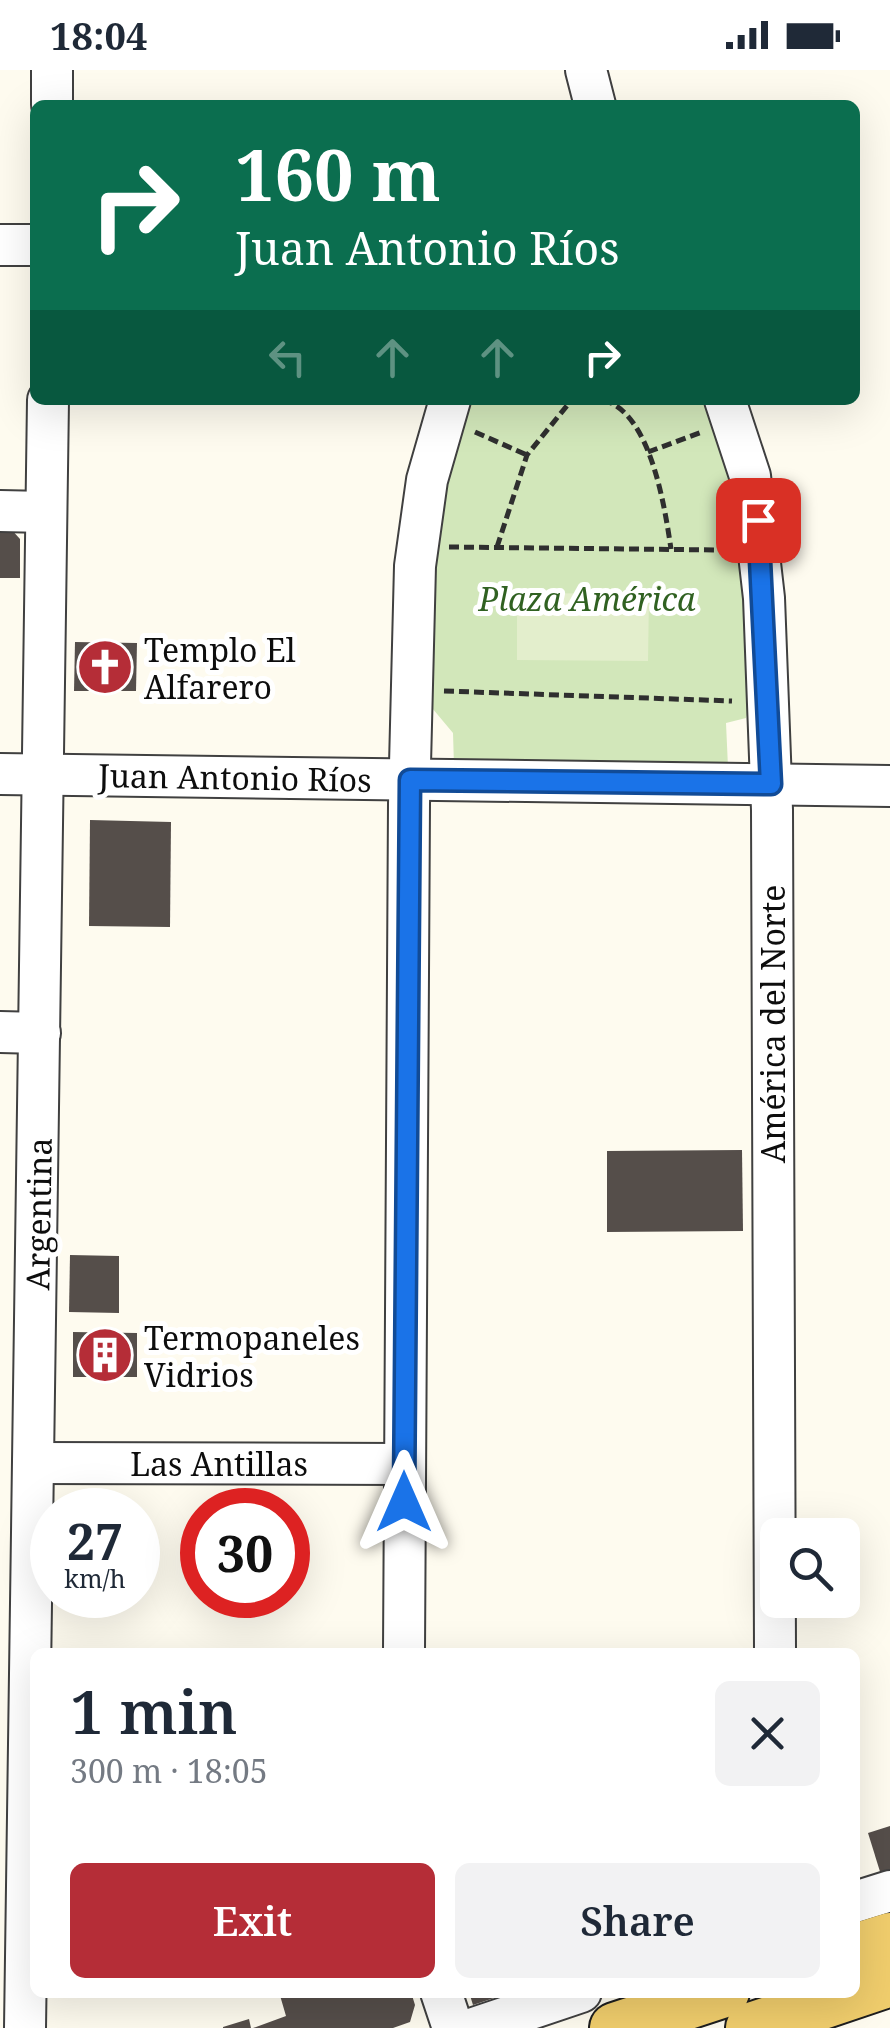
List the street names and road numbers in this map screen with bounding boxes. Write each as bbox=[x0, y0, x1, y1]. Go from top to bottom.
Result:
street label: Juan Antonio Ríos bbox=[97, 753, 372, 801]
street label: América del Norte bbox=[751, 885, 794, 1163]
street label: Argentina bbox=[15, 1137, 61, 1291]
street label: Las Antillas bbox=[130, 1442, 308, 1485]

